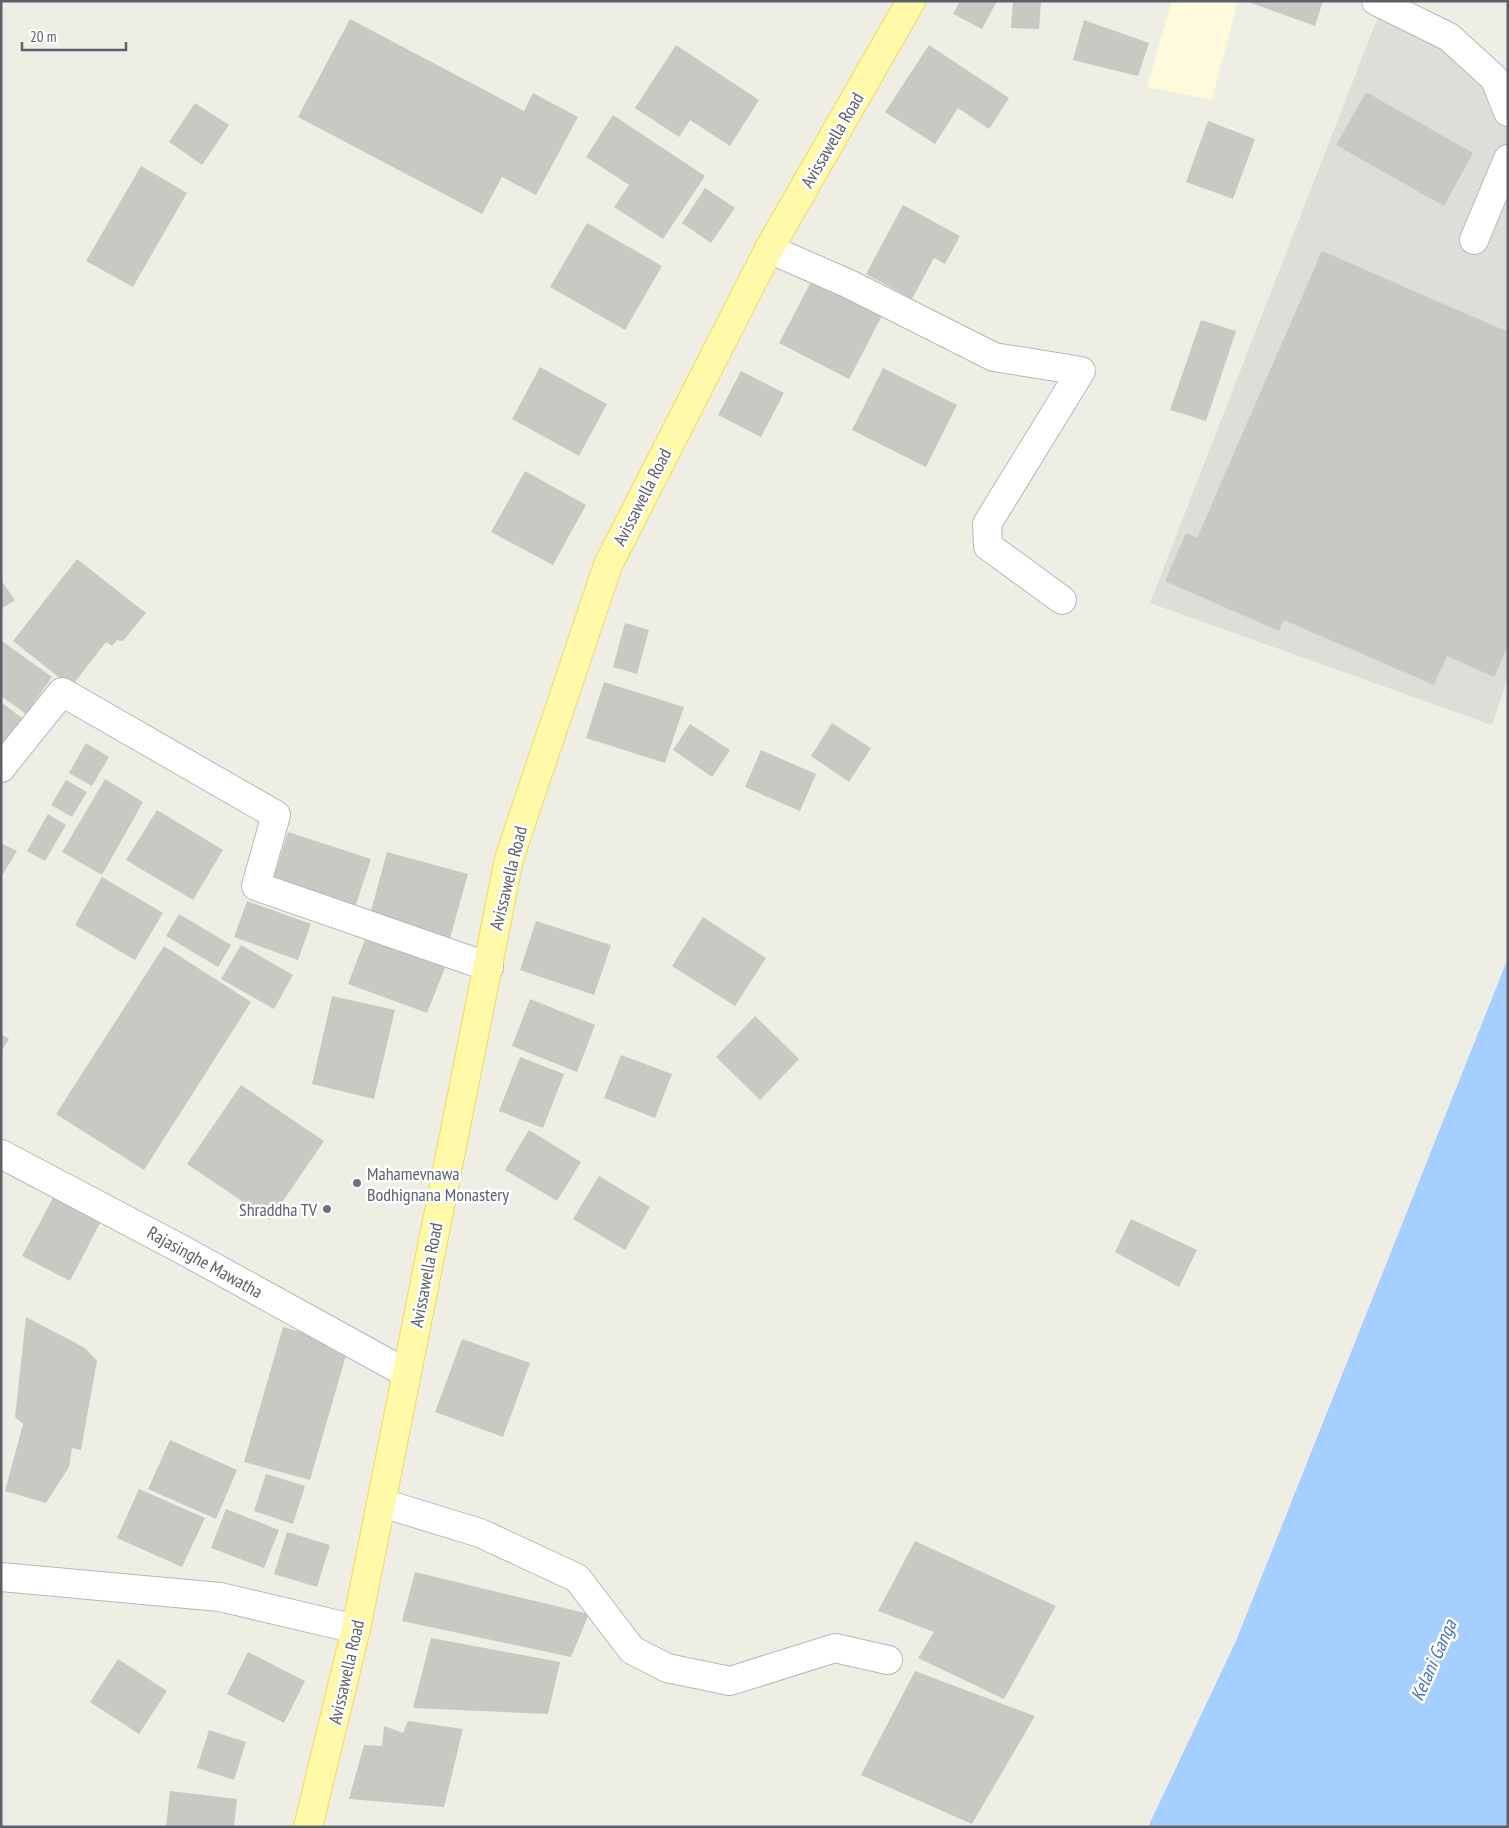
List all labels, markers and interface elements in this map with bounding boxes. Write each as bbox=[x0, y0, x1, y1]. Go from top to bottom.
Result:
scale bar bbox=[22, 20, 126, 52]
text: 20 m bbox=[30, 27, 56, 46]
street label: Avissawella Road bbox=[795, 88, 869, 192]
street label: Avissawella Road bbox=[608, 444, 676, 550]
street label: Avissawella Road bbox=[484, 824, 532, 932]
place label: Mahamevnawa Bodhignana Monastery bbox=[367, 1162, 509, 1206]
marker: Mahamevnawa Bodhignana Monastery bbox=[351, 1177, 363, 1189]
place label: Shraddha TV bbox=[239, 1198, 318, 1221]
marker: Shraddha TV bbox=[321, 1203, 333, 1215]
street label: Rajasinghe Mawatha bbox=[143, 1221, 267, 1303]
street label: Avissawella Road bbox=[405, 1221, 447, 1329]
water label: Kelani Ganga bbox=[1405, 1615, 1462, 1704]
street label: Avissawella Road bbox=[323, 1618, 369, 1726]

